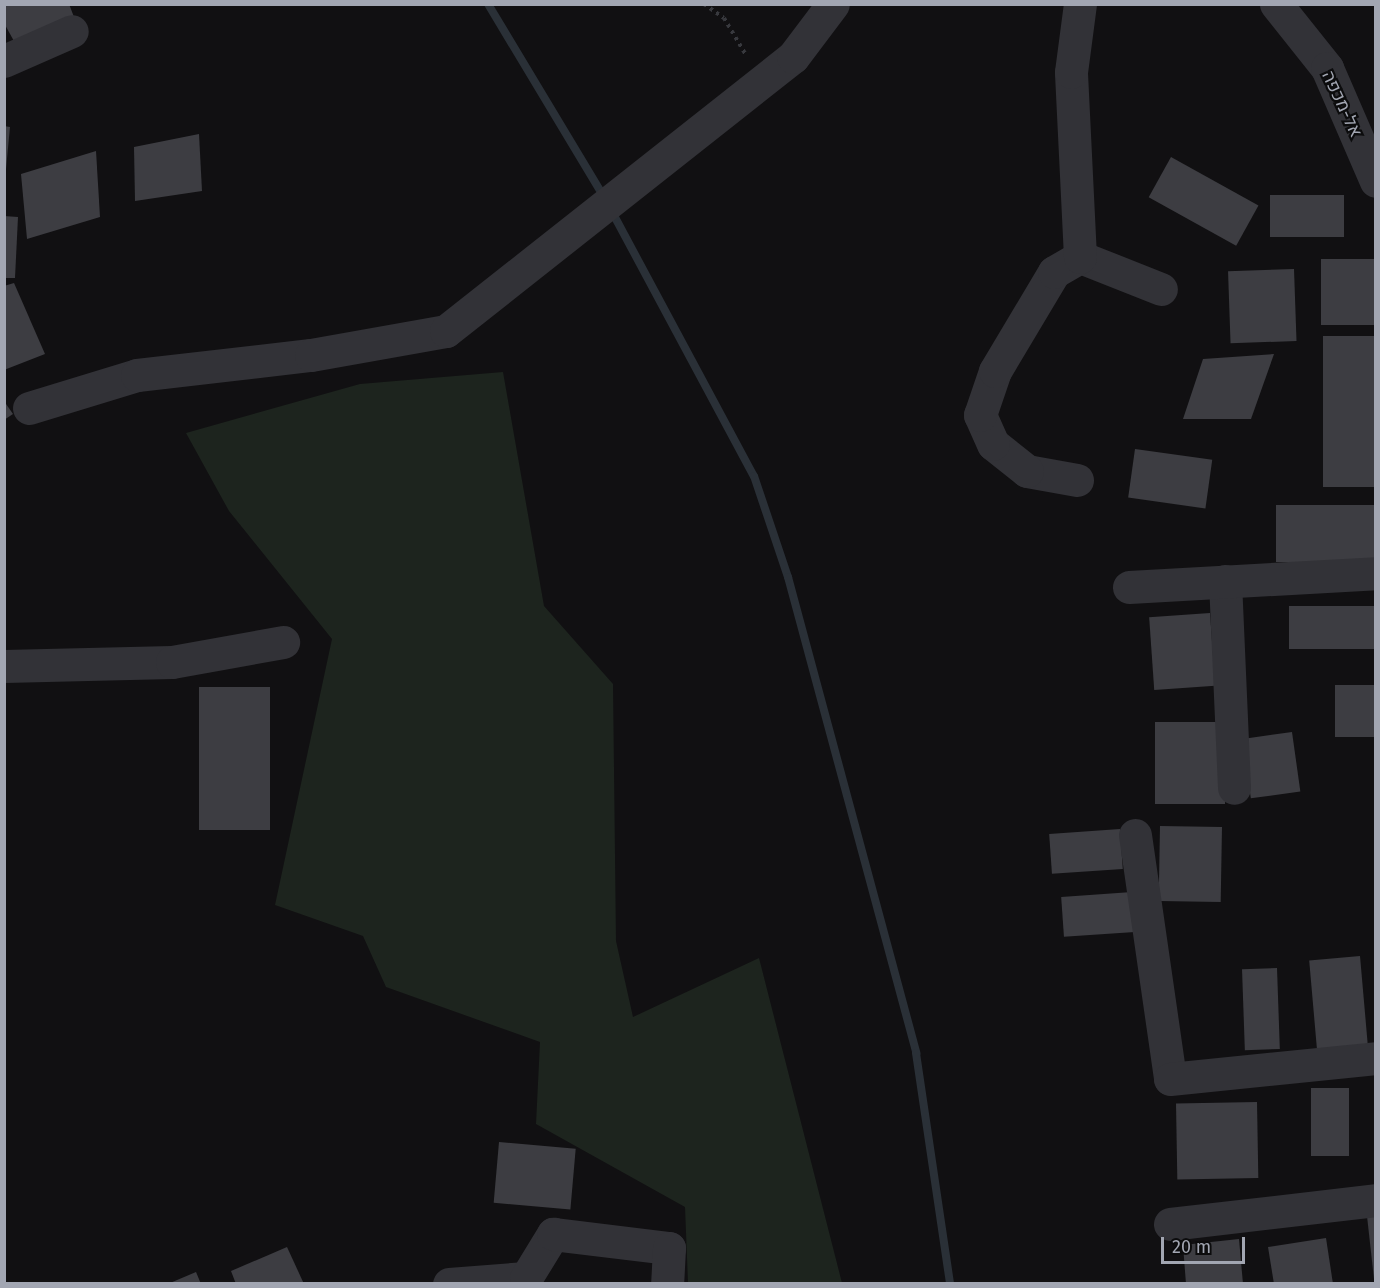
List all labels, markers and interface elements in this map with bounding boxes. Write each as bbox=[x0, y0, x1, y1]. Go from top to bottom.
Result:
street label: אל-מכפה bbox=[1317, 67, 1367, 141]
scale bar bbox=[1164, 1225, 1248, 1263]
text: 20 m bbox=[1172, 1236, 1211, 1258]

